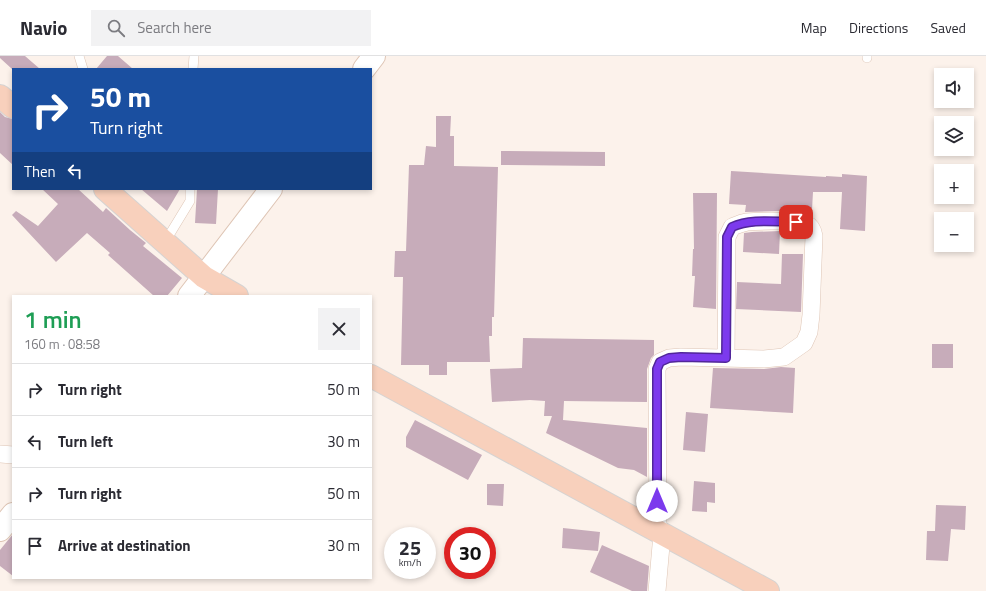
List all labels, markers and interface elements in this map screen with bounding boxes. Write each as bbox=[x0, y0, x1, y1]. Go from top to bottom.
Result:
search box bbox=[91, 10, 371, 46]
text: Navio bbox=[20, 13, 67, 42]
text: Search here bbox=[137, 16, 212, 39]
icon: search bbox=[105, 17, 127, 39]
text: Map bbox=[801, 17, 827, 38]
text: Directions bbox=[849, 17, 908, 38]
text: Saved bbox=[930, 17, 966, 38]
map controls bbox=[934, 68, 974, 252]
button: sound bbox=[934, 68, 974, 108]
text: 50 m bbox=[90, 75, 151, 118]
icon: right bbox=[24, 84, 76, 136]
text: Turn right bbox=[90, 114, 163, 141]
button: layers bbox=[934, 116, 974, 156]
text: Then bbox=[24, 160, 56, 183]
icon: left bbox=[64, 160, 86, 182]
button: + bbox=[934, 164, 974, 204]
pin bbox=[779, 205, 813, 239]
icon: arrive bbox=[785, 211, 807, 233]
button: − bbox=[934, 212, 974, 252]
text: 1 min bbox=[24, 301, 82, 337]
button: close bbox=[318, 308, 360, 350]
text: 160 m · 08:58 bbox=[24, 334, 100, 354]
text: Turn right bbox=[58, 378, 122, 401]
text: 50 m bbox=[327, 378, 360, 401]
icon: right bbox=[24, 379, 46, 401]
text: Turn left bbox=[58, 430, 113, 453]
text: 30 m bbox=[327, 430, 360, 453]
icon: left bbox=[24, 431, 46, 453]
position arrow bbox=[636, 480, 678, 522]
text: Turn right bbox=[58, 482, 122, 505]
text: 50 m bbox=[327, 482, 360, 505]
icon: right bbox=[24, 483, 46, 505]
speed limit sign: 30 bbox=[444, 527, 496, 579]
text: 25 bbox=[399, 532, 421, 563]
text: Arrive at destination bbox=[58, 534, 191, 557]
text: 30 m bbox=[327, 534, 360, 557]
icon: arrive bbox=[24, 535, 46, 557]
text: km/h bbox=[399, 555, 421, 570]

